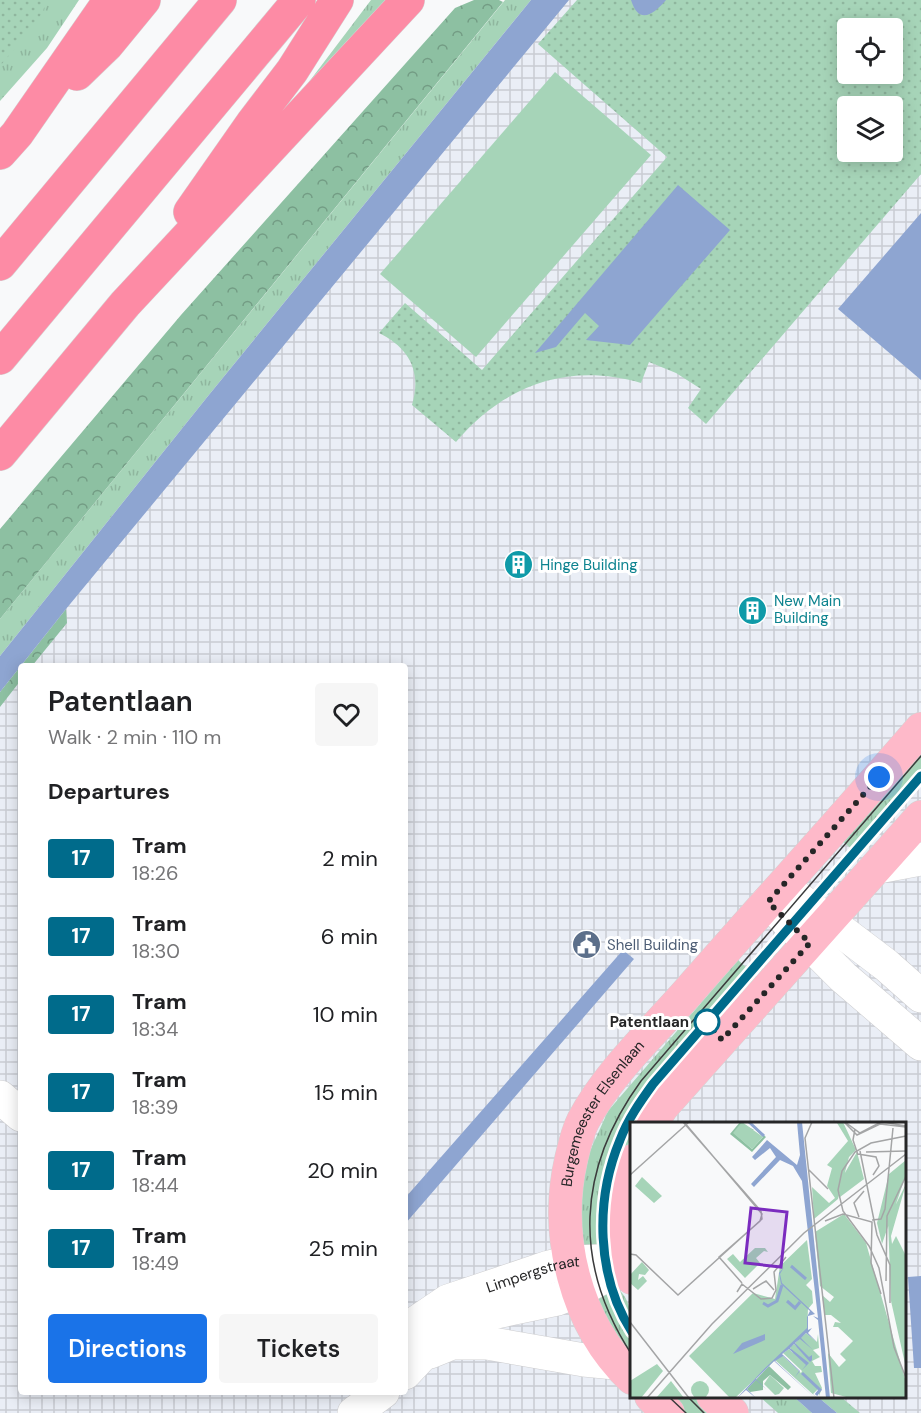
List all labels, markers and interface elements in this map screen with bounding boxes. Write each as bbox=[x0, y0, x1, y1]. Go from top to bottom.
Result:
map controls bbox=[837, 18, 903, 162]
button: locate bbox=[837, 18, 903, 84]
button: layers bbox=[837, 96, 903, 162]
building icon: Hinge Building bbox=[503, 549, 535, 581]
place label: Hinge Building bbox=[540, 555, 638, 575]
place label: New Main Building bbox=[774, 591, 841, 628]
building icon: New Main Building bbox=[737, 594, 769, 626]
text: Patentlaan bbox=[48, 683, 193, 720]
button: heart bbox=[315, 683, 378, 746]
text: Walk · 2 min · 110 m bbox=[48, 724, 221, 750]
your location bbox=[864, 762, 894, 792]
text: Departures bbox=[48, 777, 170, 806]
text: Tram bbox=[132, 831, 187, 860]
text: 17 bbox=[72, 844, 90, 872]
text: 2 min bbox=[322, 844, 378, 873]
text: 18:26 bbox=[132, 860, 179, 886]
text: Tram bbox=[132, 909, 187, 938]
text: 17 bbox=[72, 922, 90, 950]
text: 6 min bbox=[321, 922, 378, 951]
public building icon: Shell Building bbox=[570, 929, 602, 961]
place label: Shell Building bbox=[607, 935, 698, 955]
text: 18:30 bbox=[132, 938, 180, 964]
text: Tram bbox=[132, 987, 187, 1016]
text: 17 bbox=[72, 1000, 90, 1028]
text: 10 min bbox=[313, 1000, 378, 1029]
marker: Patentlaan bbox=[694, 1009, 720, 1035]
place label: Patentlaan bbox=[610, 1012, 689, 1032]
text: 18:34 bbox=[132, 1016, 178, 1042]
street label: Burgemeester Elsenlaan bbox=[557, 1036, 649, 1188]
text: Tram bbox=[132, 1065, 187, 1094]
text: 17 bbox=[72, 1078, 90, 1106]
text: 15 min bbox=[314, 1078, 378, 1107]
text: 18:39 bbox=[132, 1094, 178, 1120]
inset map bbox=[630, 1122, 906, 1398]
text: Tram bbox=[132, 1143, 187, 1172]
text: 17 bbox=[72, 1156, 90, 1184]
text: 20 min bbox=[307, 1156, 378, 1185]
text: 18:44 bbox=[132, 1172, 179, 1198]
text: Tram bbox=[132, 1221, 187, 1250]
text: 17 bbox=[72, 1234, 90, 1262]
text: 25 min bbox=[309, 1234, 378, 1263]
text: 18:49 bbox=[132, 1250, 179, 1276]
street label: Limpergstraat bbox=[483, 1251, 580, 1297]
button: Directions bbox=[48, 1314, 207, 1383]
button: Tickets bbox=[219, 1314, 378, 1383]

